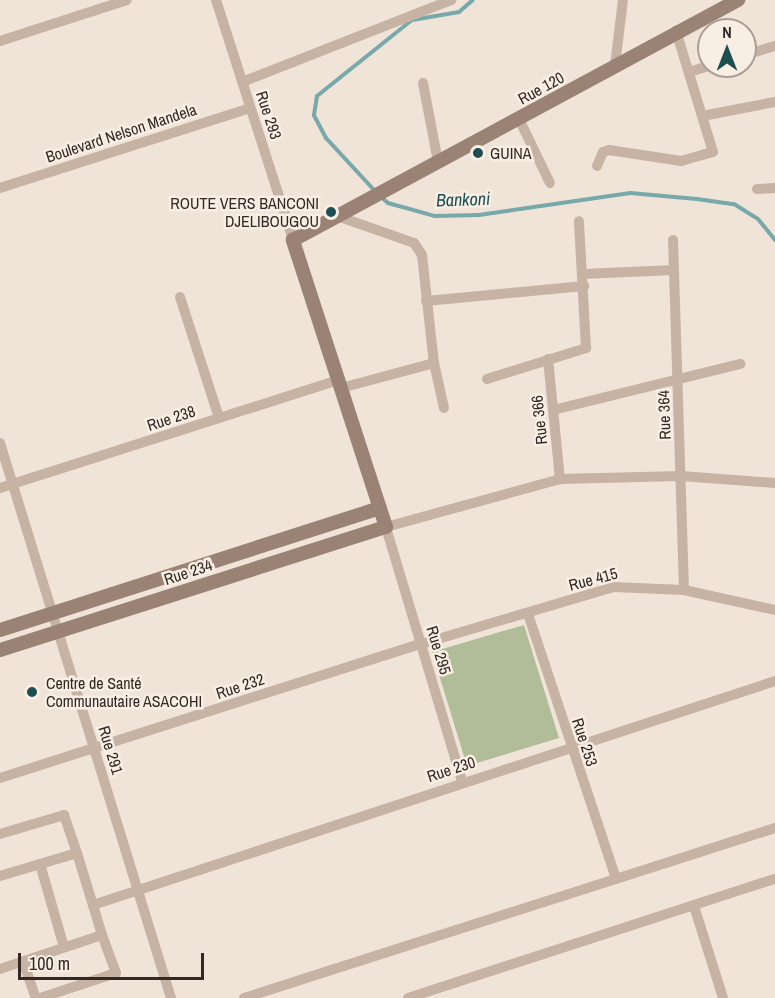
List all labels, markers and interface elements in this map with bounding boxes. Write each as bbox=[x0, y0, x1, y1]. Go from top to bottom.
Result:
north arrow bbox=[697, 18, 757, 78]
text: N bbox=[722, 21, 732, 43]
street label: Rue 120 bbox=[515, 68, 567, 108]
street label: Rue 293 bbox=[252, 88, 286, 142]
street label: Boulevard Nelson Mandela bbox=[43, 100, 199, 166]
place label: GUINA bbox=[490, 143, 532, 163]
marker: GUINA bbox=[471, 146, 485, 160]
water label: Bankoni bbox=[436, 188, 490, 212]
place label: ROUTE VERS BANCONI DJELIBOUGOU bbox=[170, 193, 319, 231]
marker: ROUTE VERS BANCONI DJELIBOUGOU bbox=[324, 205, 338, 219]
street label: Rue 364 bbox=[654, 390, 674, 440]
street label: Rue 366 bbox=[527, 394, 551, 446]
street label: Rue 238 bbox=[144, 401, 198, 435]
street label: Rue 234 bbox=[161, 555, 215, 589]
street label: Rue 415 bbox=[567, 563, 619, 595]
street label: Rue 295 bbox=[423, 623, 455, 677]
street label: Rue 232 bbox=[213, 669, 267, 703]
place label: Centre de Santé Communautaire ASACOHI bbox=[46, 673, 203, 711]
marker: Centre de Santé Communautaire ASACOHI bbox=[23, 683, 41, 701]
street label: Rue 253 bbox=[568, 715, 602, 769]
street label: Rue 291 bbox=[95, 723, 127, 777]
street label: Rue 230 bbox=[424, 752, 478, 786]
scale bar bbox=[21, 941, 207, 979]
text: 100 m bbox=[29, 951, 70, 976]

